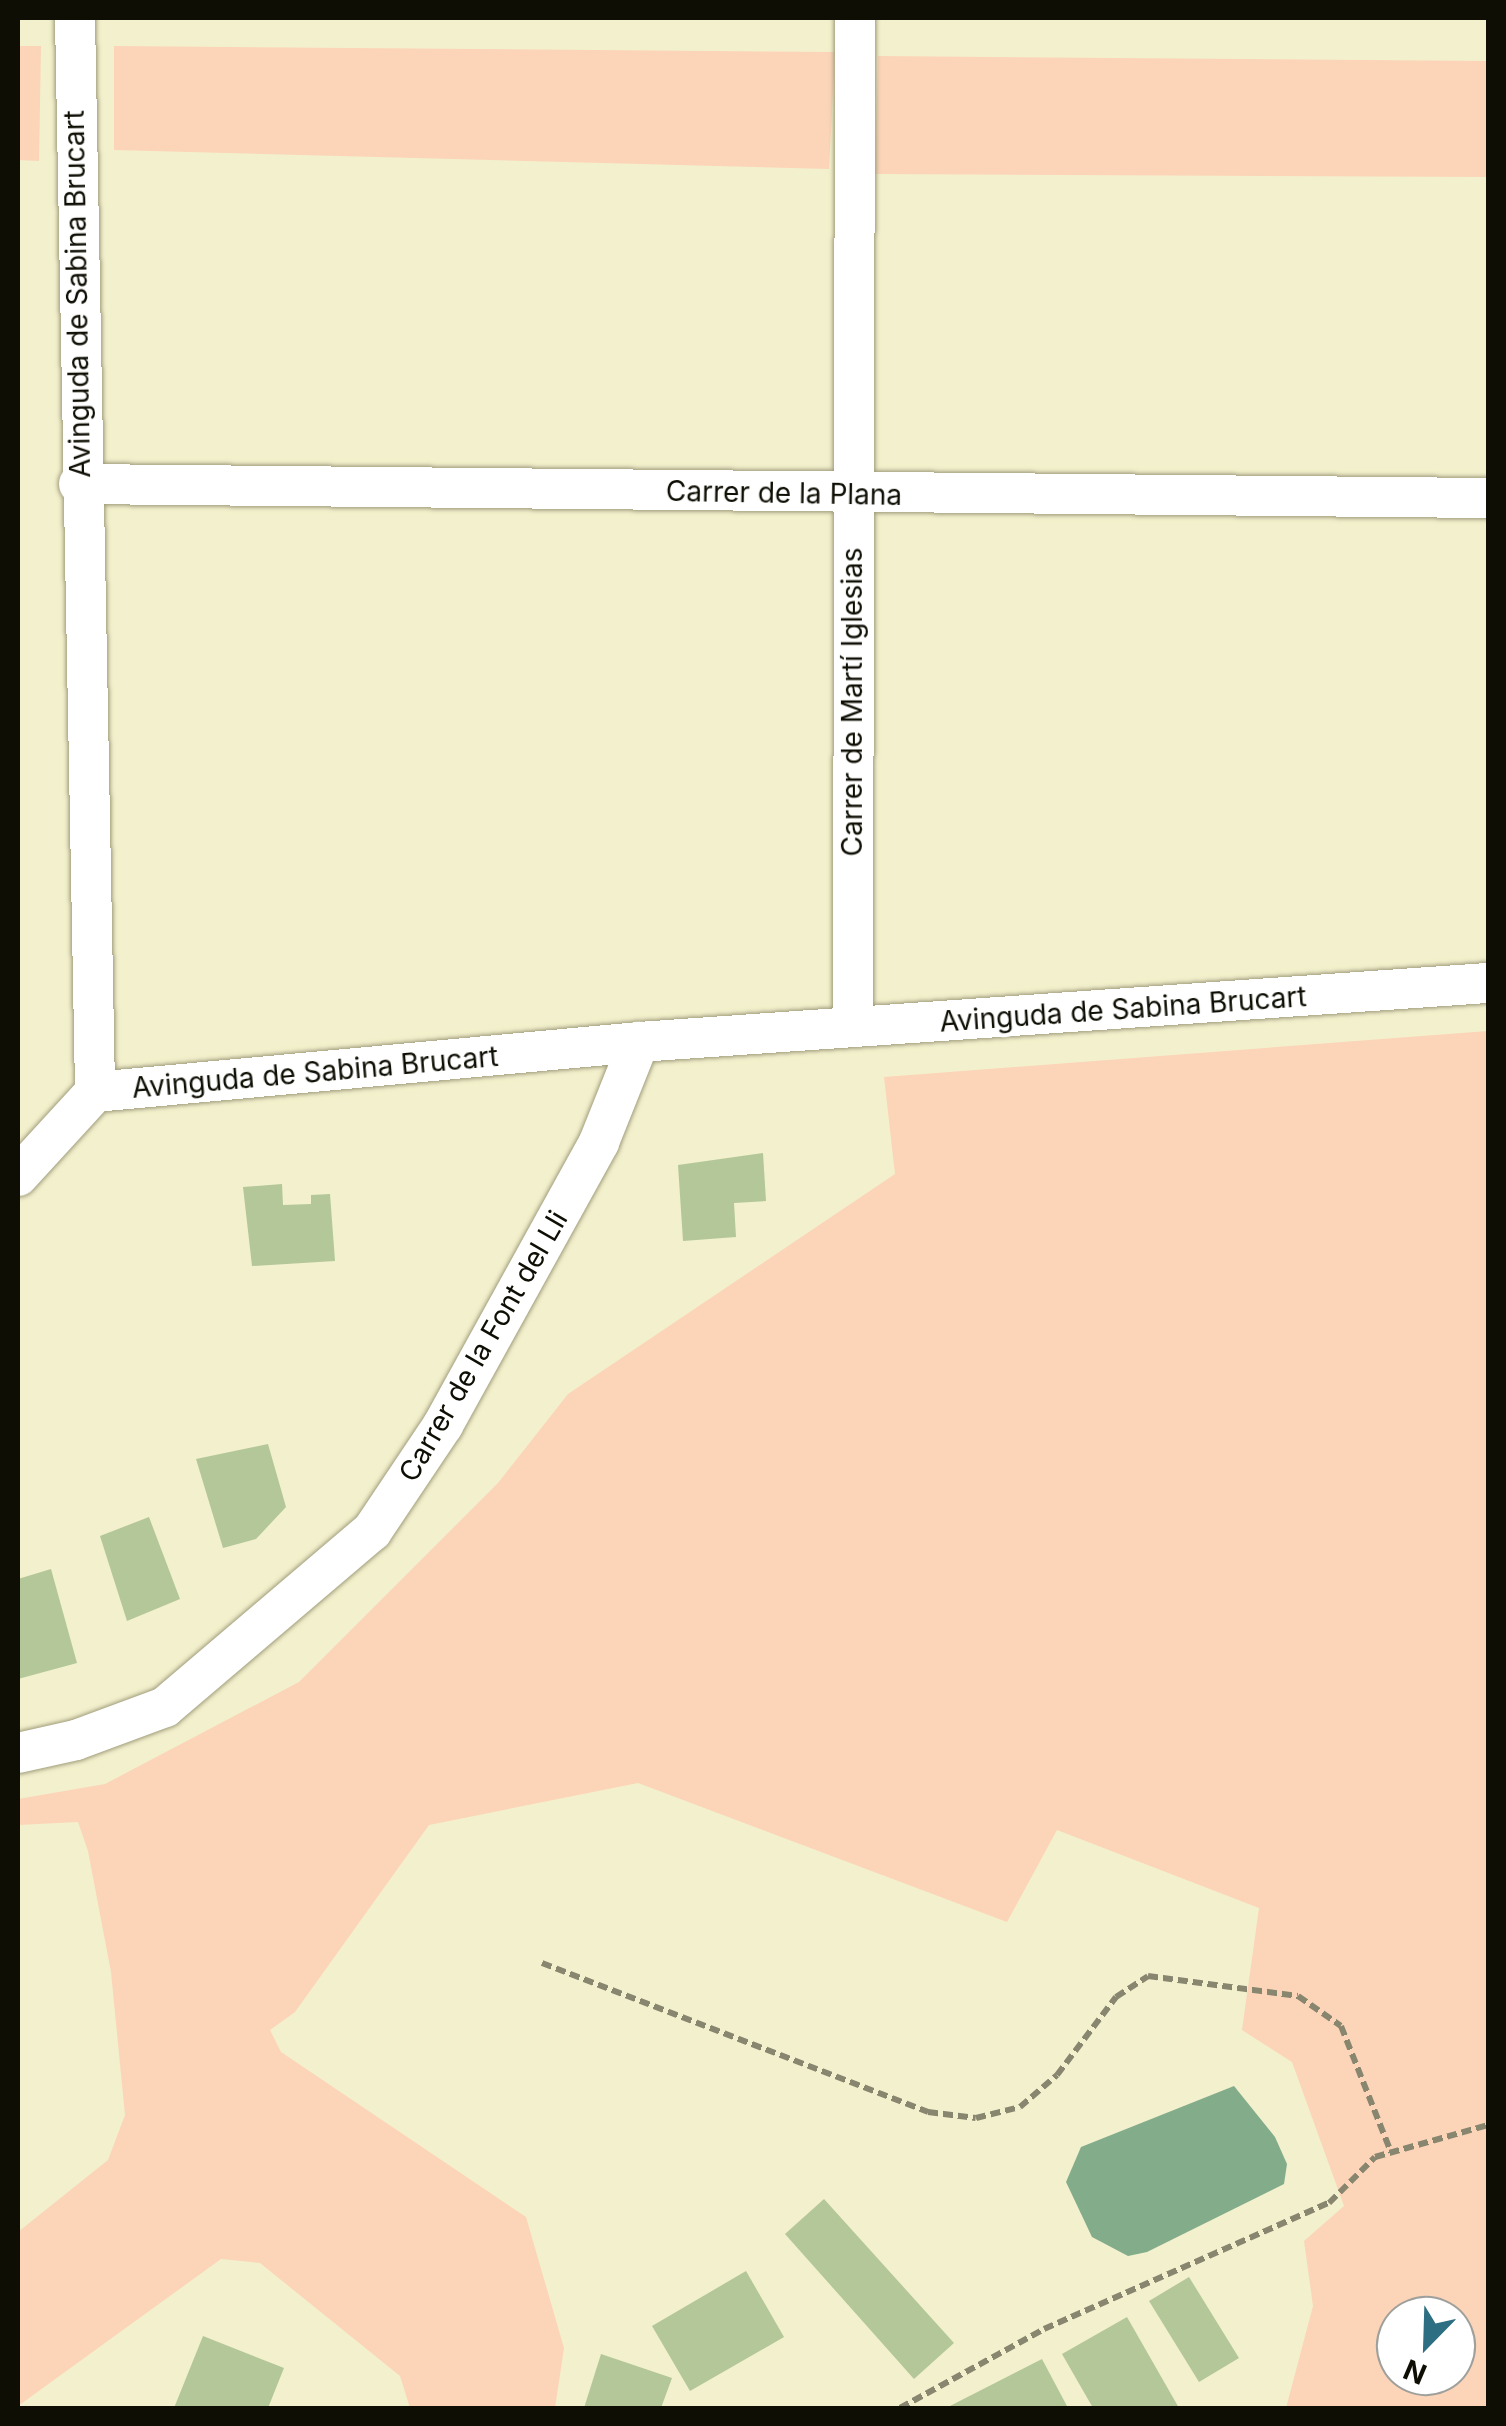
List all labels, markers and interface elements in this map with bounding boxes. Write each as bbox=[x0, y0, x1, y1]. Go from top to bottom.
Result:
street label: Avinguda de Sabina Brucart bbox=[57, 110, 97, 478]
street label: Carrer de la Plana bbox=[666, 474, 902, 512]
street label: Carrer de Martí Iglesias bbox=[835, 548, 869, 856]
street label: Avinguda de Sabina Brucart bbox=[938, 979, 1308, 1039]
street label: Avinguda de Sabina Brucart bbox=[130, 1039, 500, 1105]
street label: Carrer de la Font del Lli bbox=[392, 1205, 574, 1487]
north arrow bbox=[1376, 2296, 1476, 2396]
text: N bbox=[1399, 2352, 1432, 2392]

